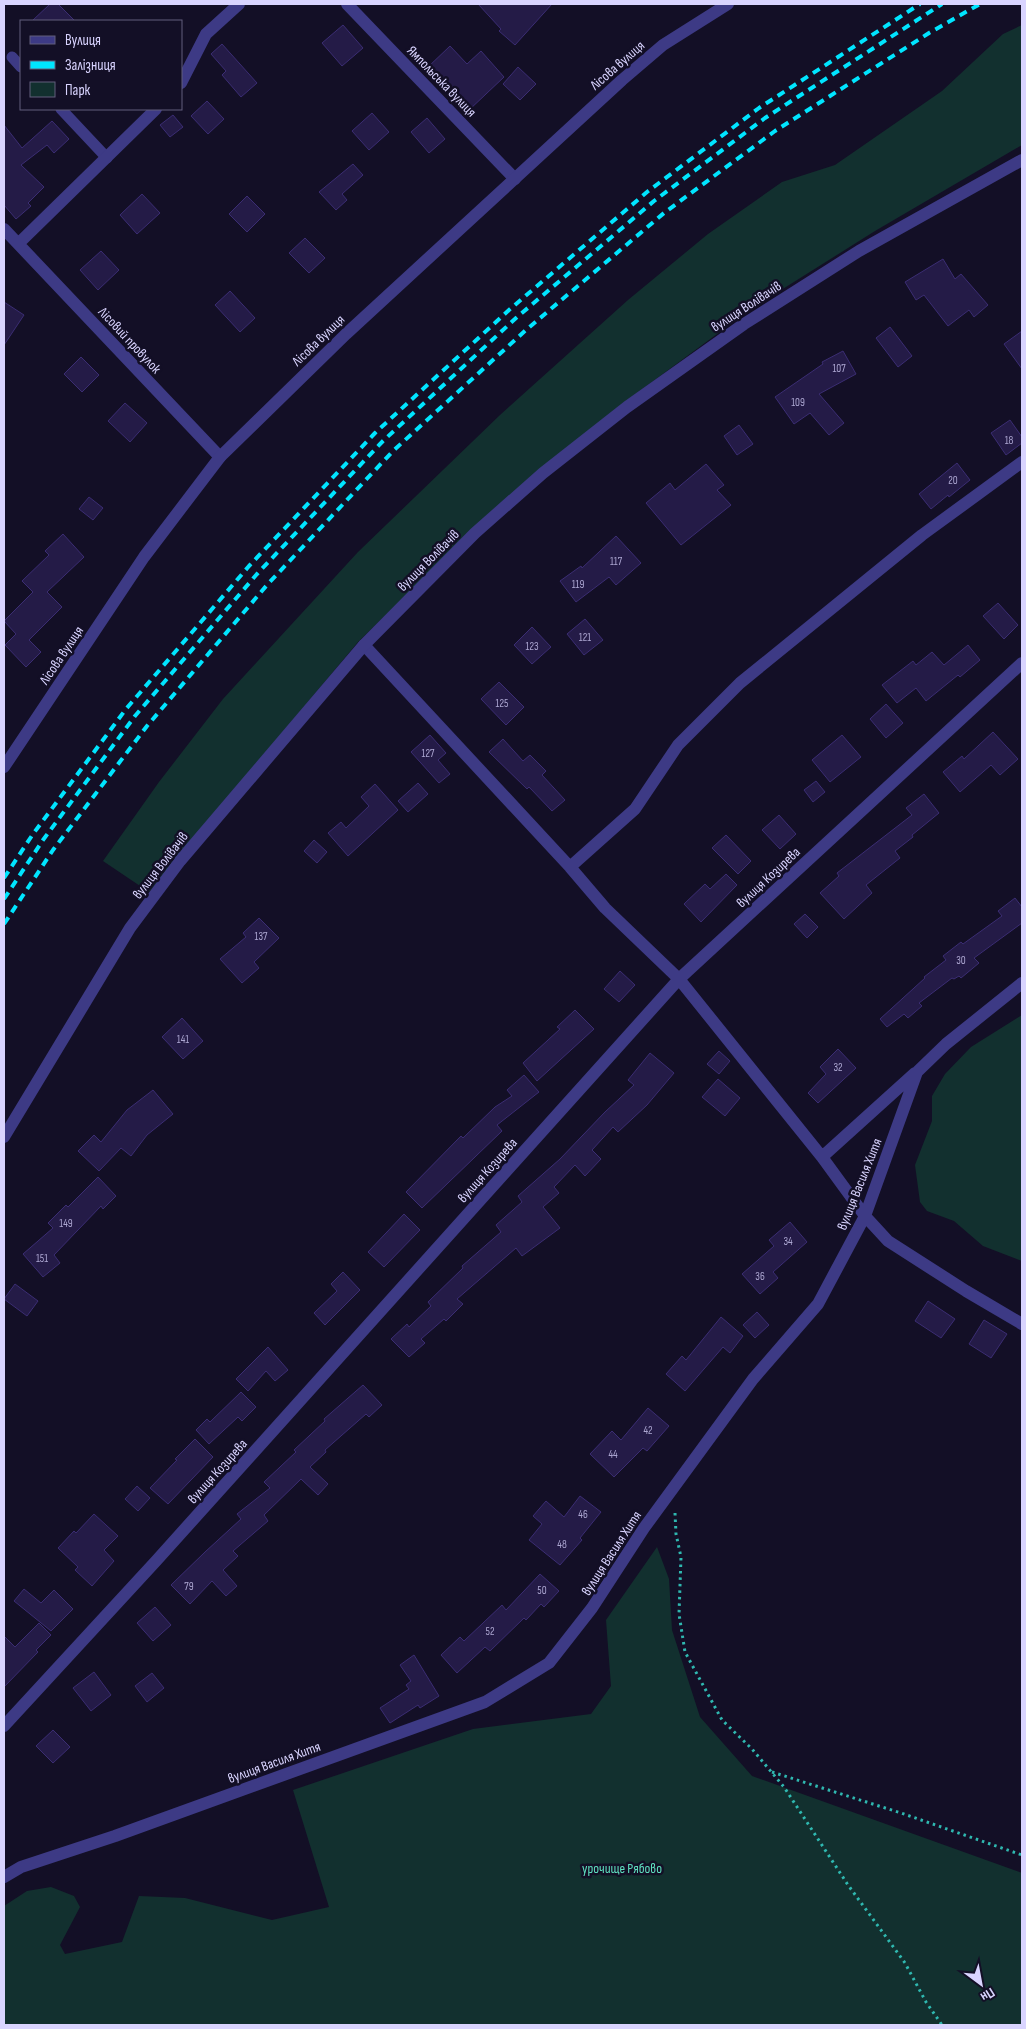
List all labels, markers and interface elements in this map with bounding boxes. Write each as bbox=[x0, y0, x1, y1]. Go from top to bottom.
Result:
legend bbox=[20, 20, 182, 110]
text: Вулиця bbox=[65, 31, 101, 50]
street label: Лісова вулиця bbox=[586, 37, 648, 94]
street label: Ямпольська вулиця bbox=[403, 42, 480, 121]
text: Залізниця bbox=[65, 56, 116, 75]
text: Парк bbox=[65, 81, 91, 100]
street label: вулиця Волівачів bbox=[708, 277, 785, 335]
street label: Лісовий провулок bbox=[94, 303, 165, 377]
street label: Лісова вулиця bbox=[288, 311, 348, 370]
house number: 107 bbox=[832, 362, 846, 375]
house number: 109 bbox=[791, 396, 805, 409]
house number: 18 bbox=[1005, 434, 1014, 447]
house number: 20 bbox=[948, 474, 958, 487]
street label: вулиця Волівачів bbox=[394, 526, 463, 595]
house number: 117 bbox=[610, 555, 623, 568]
house number: 119 bbox=[572, 578, 584, 591]
street label: Лісова вулиця bbox=[35, 623, 87, 688]
house number: 121 bbox=[579, 631, 591, 644]
house number: 123 bbox=[525, 640, 539, 653]
house number: 125 bbox=[496, 697, 508, 710]
house number: 127 bbox=[422, 747, 435, 760]
street label: вулиця Волівачів bbox=[129, 828, 192, 902]
street label: вулиця Козирева bbox=[733, 844, 804, 911]
house number: 137 bbox=[255, 930, 268, 943]
house number: 30 bbox=[956, 954, 966, 967]
house number: 141 bbox=[177, 1033, 189, 1046]
house number: 32 bbox=[833, 1061, 843, 1074]
street label: вулиця Козирева bbox=[454, 1135, 521, 1206]
street label: вулиця Василя Хитя bbox=[833, 1136, 886, 1233]
house number: 149 bbox=[59, 1217, 73, 1230]
house number: 34 bbox=[783, 1235, 793, 1248]
house number: 151 bbox=[36, 1252, 48, 1265]
house number: 36 bbox=[755, 1270, 765, 1283]
house number: 42 bbox=[643, 1424, 653, 1437]
street label: вулиця Козирева bbox=[184, 1436, 251, 1507]
house number: 44 bbox=[608, 1448, 618, 1461]
house number: 46 bbox=[578, 1508, 588, 1521]
street label: вулиця Василя Хитя bbox=[578, 1508, 645, 1599]
house number: 48 bbox=[557, 1538, 567, 1551]
house number: 79 bbox=[184, 1580, 194, 1593]
house number: 50 bbox=[537, 1584, 547, 1597]
house number: 52 bbox=[486, 1625, 495, 1638]
street label: вулиця Василя Хитя bbox=[226, 1738, 323, 1787]
park label: урочище Рябово bbox=[582, 1860, 662, 1877]
north arrow bbox=[956, 1959, 1006, 2009]
text: Пн bbox=[977, 1984, 998, 2005]

